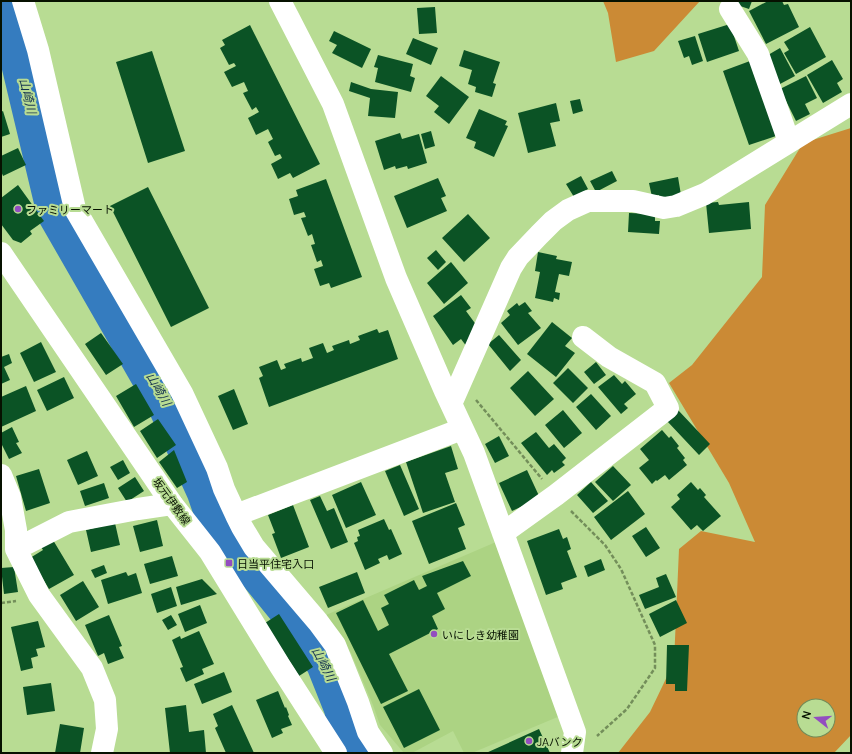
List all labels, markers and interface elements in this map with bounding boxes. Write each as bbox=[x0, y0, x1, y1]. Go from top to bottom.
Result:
water label: 山崎川 bbox=[15, 76, 41, 117]
place label: ファミリーマート bbox=[26, 202, 114, 217]
marker: ファミリーマート bbox=[13, 204, 23, 214]
water label: 山崎川 bbox=[143, 369, 176, 411]
street label: 坂元伊敷線 bbox=[150, 474, 194, 528]
place label: 日当平住宅入口 bbox=[237, 556, 314, 571]
marker: 日当平住宅入口 bbox=[224, 558, 234, 568]
place label: いにしき幼稚園 bbox=[442, 627, 519, 642]
marker: いにしき幼稚園 bbox=[429, 629, 439, 639]
water label: 山崎川 bbox=[308, 644, 341, 686]
north arrow bbox=[796, 698, 836, 738]
text: N bbox=[798, 709, 814, 721]
place label: JAバンク bbox=[537, 734, 582, 749]
marker: JAバンク bbox=[524, 736, 534, 746]

